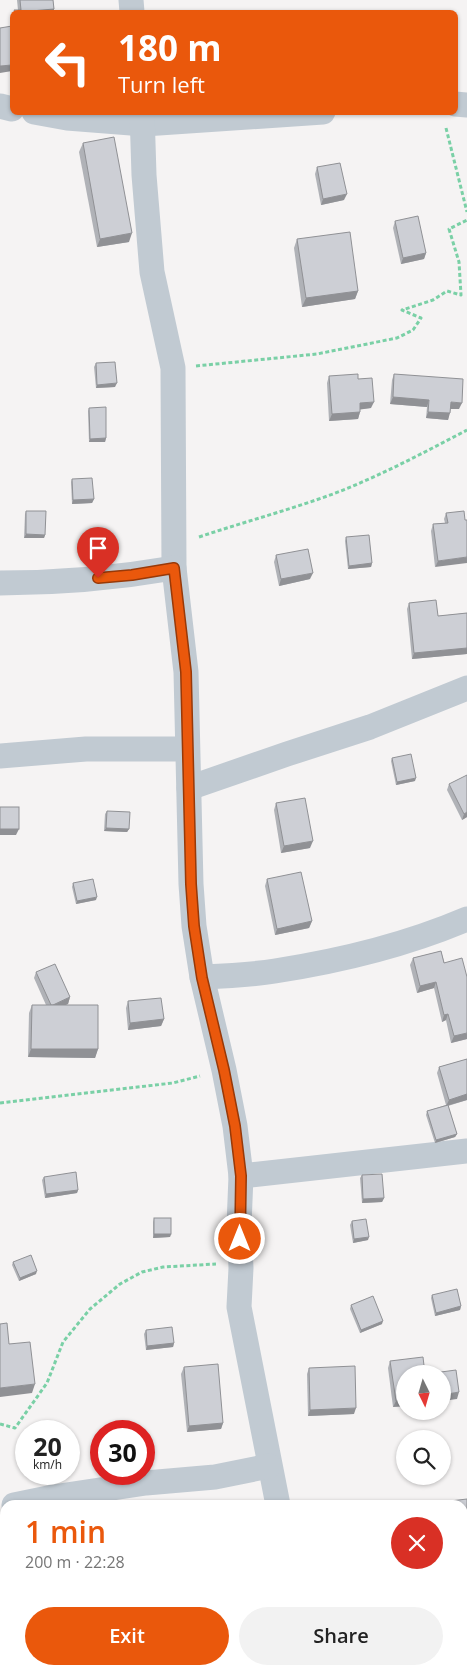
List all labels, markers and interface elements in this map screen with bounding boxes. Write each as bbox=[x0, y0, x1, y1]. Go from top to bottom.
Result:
text: 180 m bbox=[118, 24, 222, 71]
icon: left bbox=[35, 30, 100, 95]
text: Turn left bbox=[118, 69, 205, 99]
pin bbox=[77, 527, 119, 578]
icon: arrive bbox=[84, 534, 112, 562]
position arrow bbox=[213, 1212, 265, 1264]
north arrow bbox=[396, 1365, 451, 1420]
map controls bbox=[396, 1365, 451, 1485]
speed limit sign: 30 bbox=[90, 1420, 155, 1485]
text: 20 bbox=[33, 1429, 62, 1463]
button: search bbox=[396, 1430, 451, 1485]
text: km/h bbox=[33, 1456, 62, 1473]
text: 1 min bbox=[25, 1511, 106, 1552]
button: close bbox=[391, 1517, 443, 1569]
text: 200 m · 22:28 bbox=[25, 1551, 125, 1573]
button: Exit bbox=[25, 1607, 229, 1665]
button: Share bbox=[239, 1607, 443, 1665]

